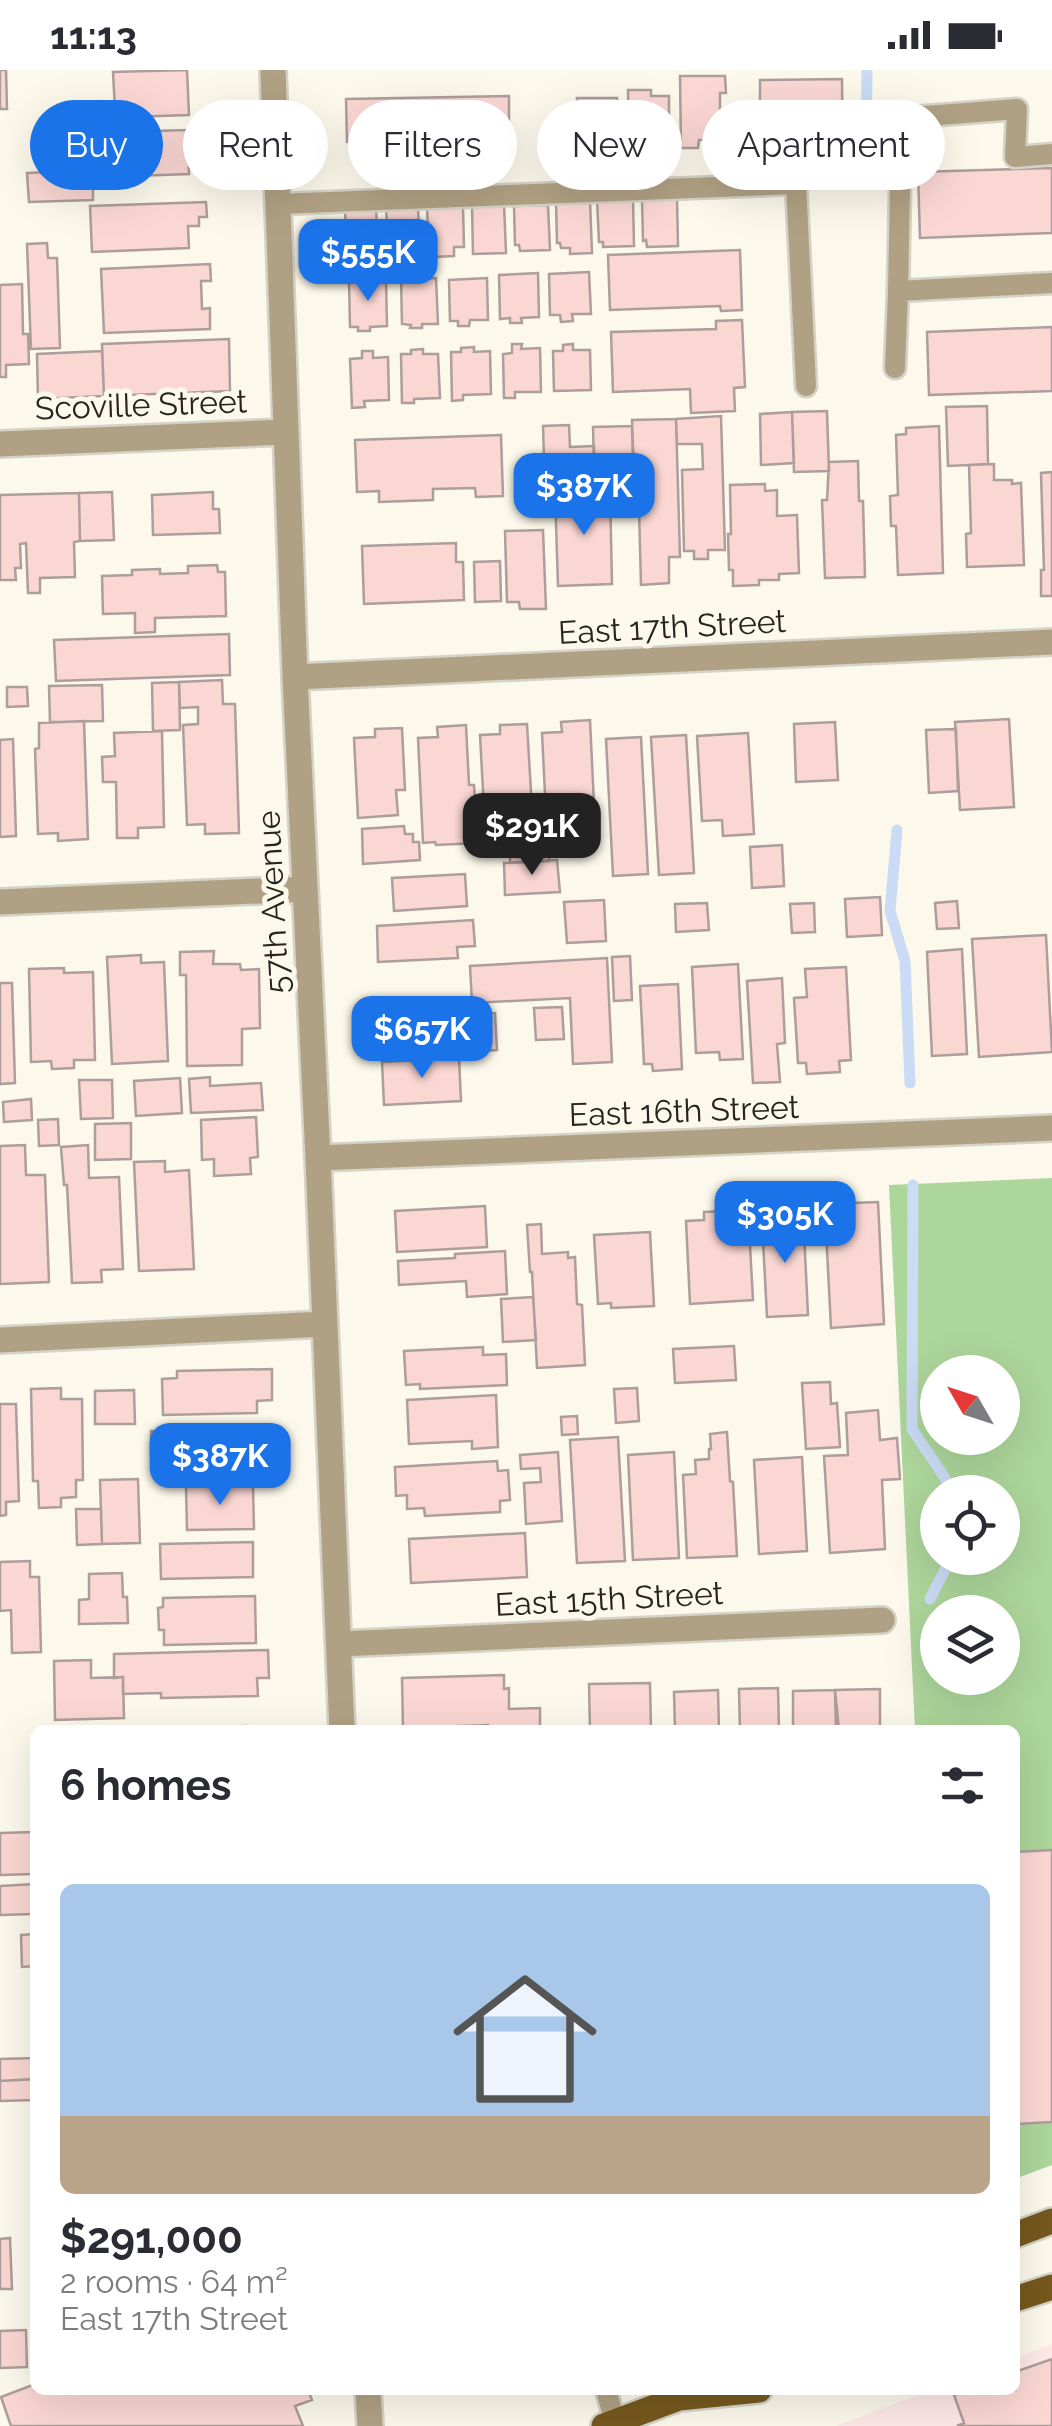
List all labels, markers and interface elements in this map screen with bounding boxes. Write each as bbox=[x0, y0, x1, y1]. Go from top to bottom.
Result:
text: 11:13 bbox=[50, 13, 137, 58]
chip: Buy bbox=[30, 100, 163, 190]
chip: Rent bbox=[183, 100, 328, 190]
chip: Filters bbox=[348, 100, 517, 190]
chip: New bbox=[537, 100, 682, 190]
chip: Apartment bbox=[702, 100, 945, 190]
pin: $555K bbox=[298, 219, 438, 304]
text: $555K bbox=[321, 233, 415, 270]
street label: Scoville Street bbox=[34, 382, 248, 427]
pin: $387K bbox=[514, 453, 654, 538]
text: $387K bbox=[536, 467, 632, 504]
street label: East 17th Street bbox=[557, 602, 787, 651]
pin: $291K bbox=[462, 793, 602, 878]
text: $291K bbox=[485, 807, 579, 844]
street label: 57th Avenue bbox=[249, 810, 296, 995]
pin: $657K bbox=[352, 996, 492, 1081]
text: $657K bbox=[374, 1010, 470, 1047]
street label: East 16th Street bbox=[568, 1088, 800, 1133]
pin: $305K bbox=[715, 1181, 855, 1266]
text: $305K bbox=[737, 1195, 833, 1232]
north arrow bbox=[920, 1355, 1020, 1455]
map controls bbox=[920, 1355, 1020, 1695]
pin: $387K bbox=[150, 1423, 290, 1508]
text: $387K bbox=[172, 1437, 268, 1474]
button: locate bbox=[920, 1475, 1020, 1575]
street label: East 15th Street bbox=[494, 1574, 724, 1623]
button: layers bbox=[920, 1595, 1020, 1695]
icon: filters bbox=[935, 1758, 990, 1813]
text: 6 homes bbox=[60, 1761, 231, 1810]
icon: home bbox=[435, 1949, 615, 2129]
text: $291,000 bbox=[60, 2214, 243, 2263]
text: 2 rooms · 64 m² bbox=[60, 2263, 288, 2300]
text: East 17th Street bbox=[60, 2300, 288, 2337]

